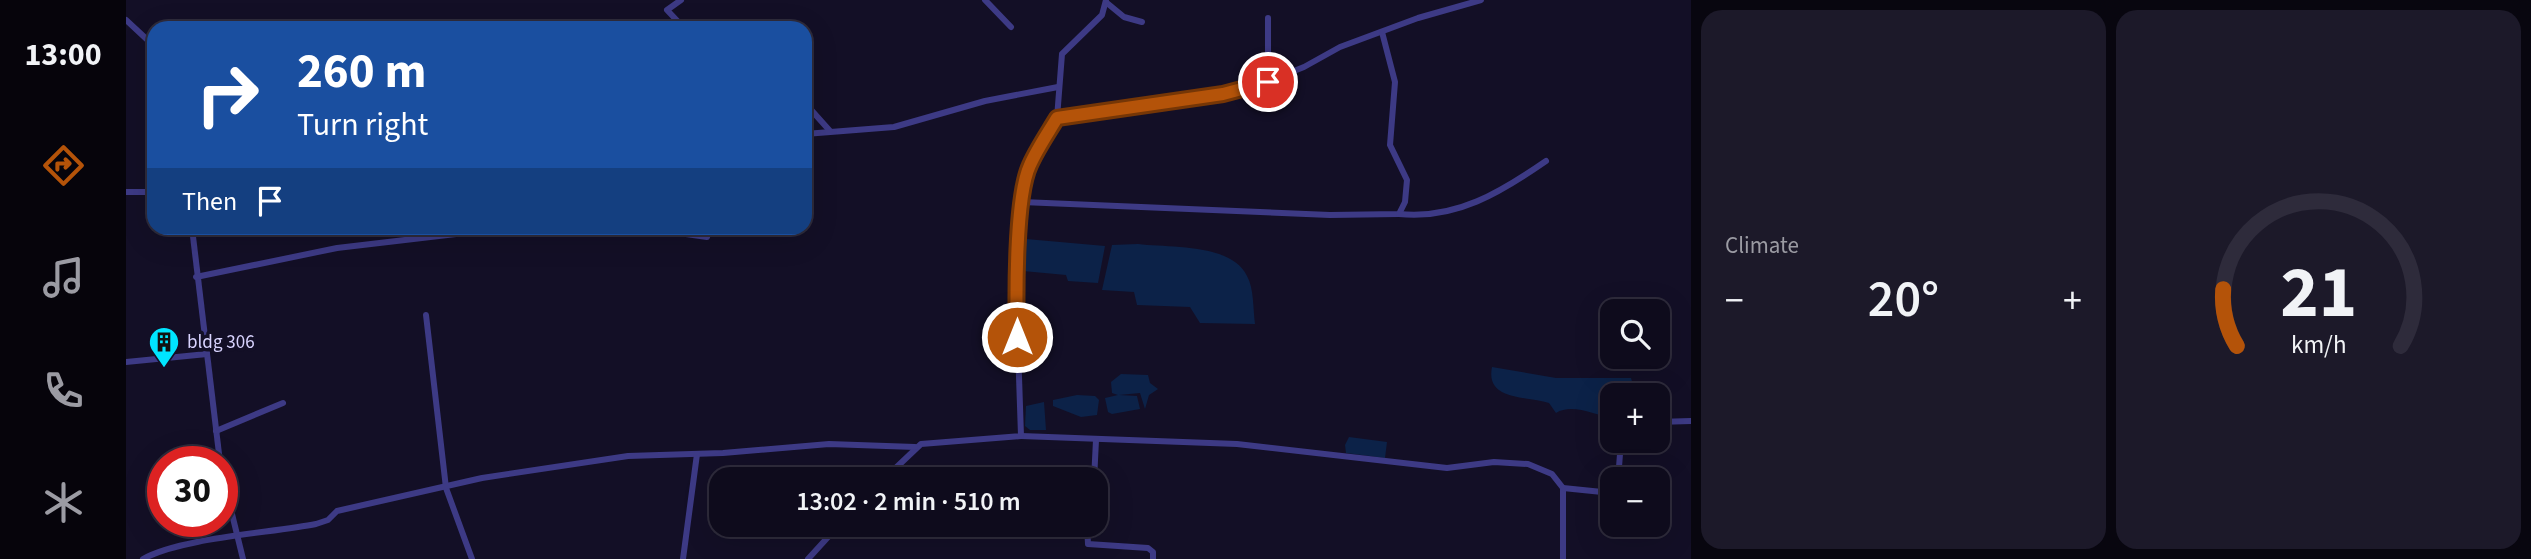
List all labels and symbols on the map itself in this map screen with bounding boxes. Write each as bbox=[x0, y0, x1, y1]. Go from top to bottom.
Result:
pin bbox=[1238, 52, 1298, 112]
position arrow bbox=[980, 300, 1054, 374]
building icon: bldg 306 bbox=[147, 325, 181, 369]
place label: bldg 306 bbox=[187, 329, 255, 356]
speed limit sign: 30 bbox=[147, 446, 238, 537]

